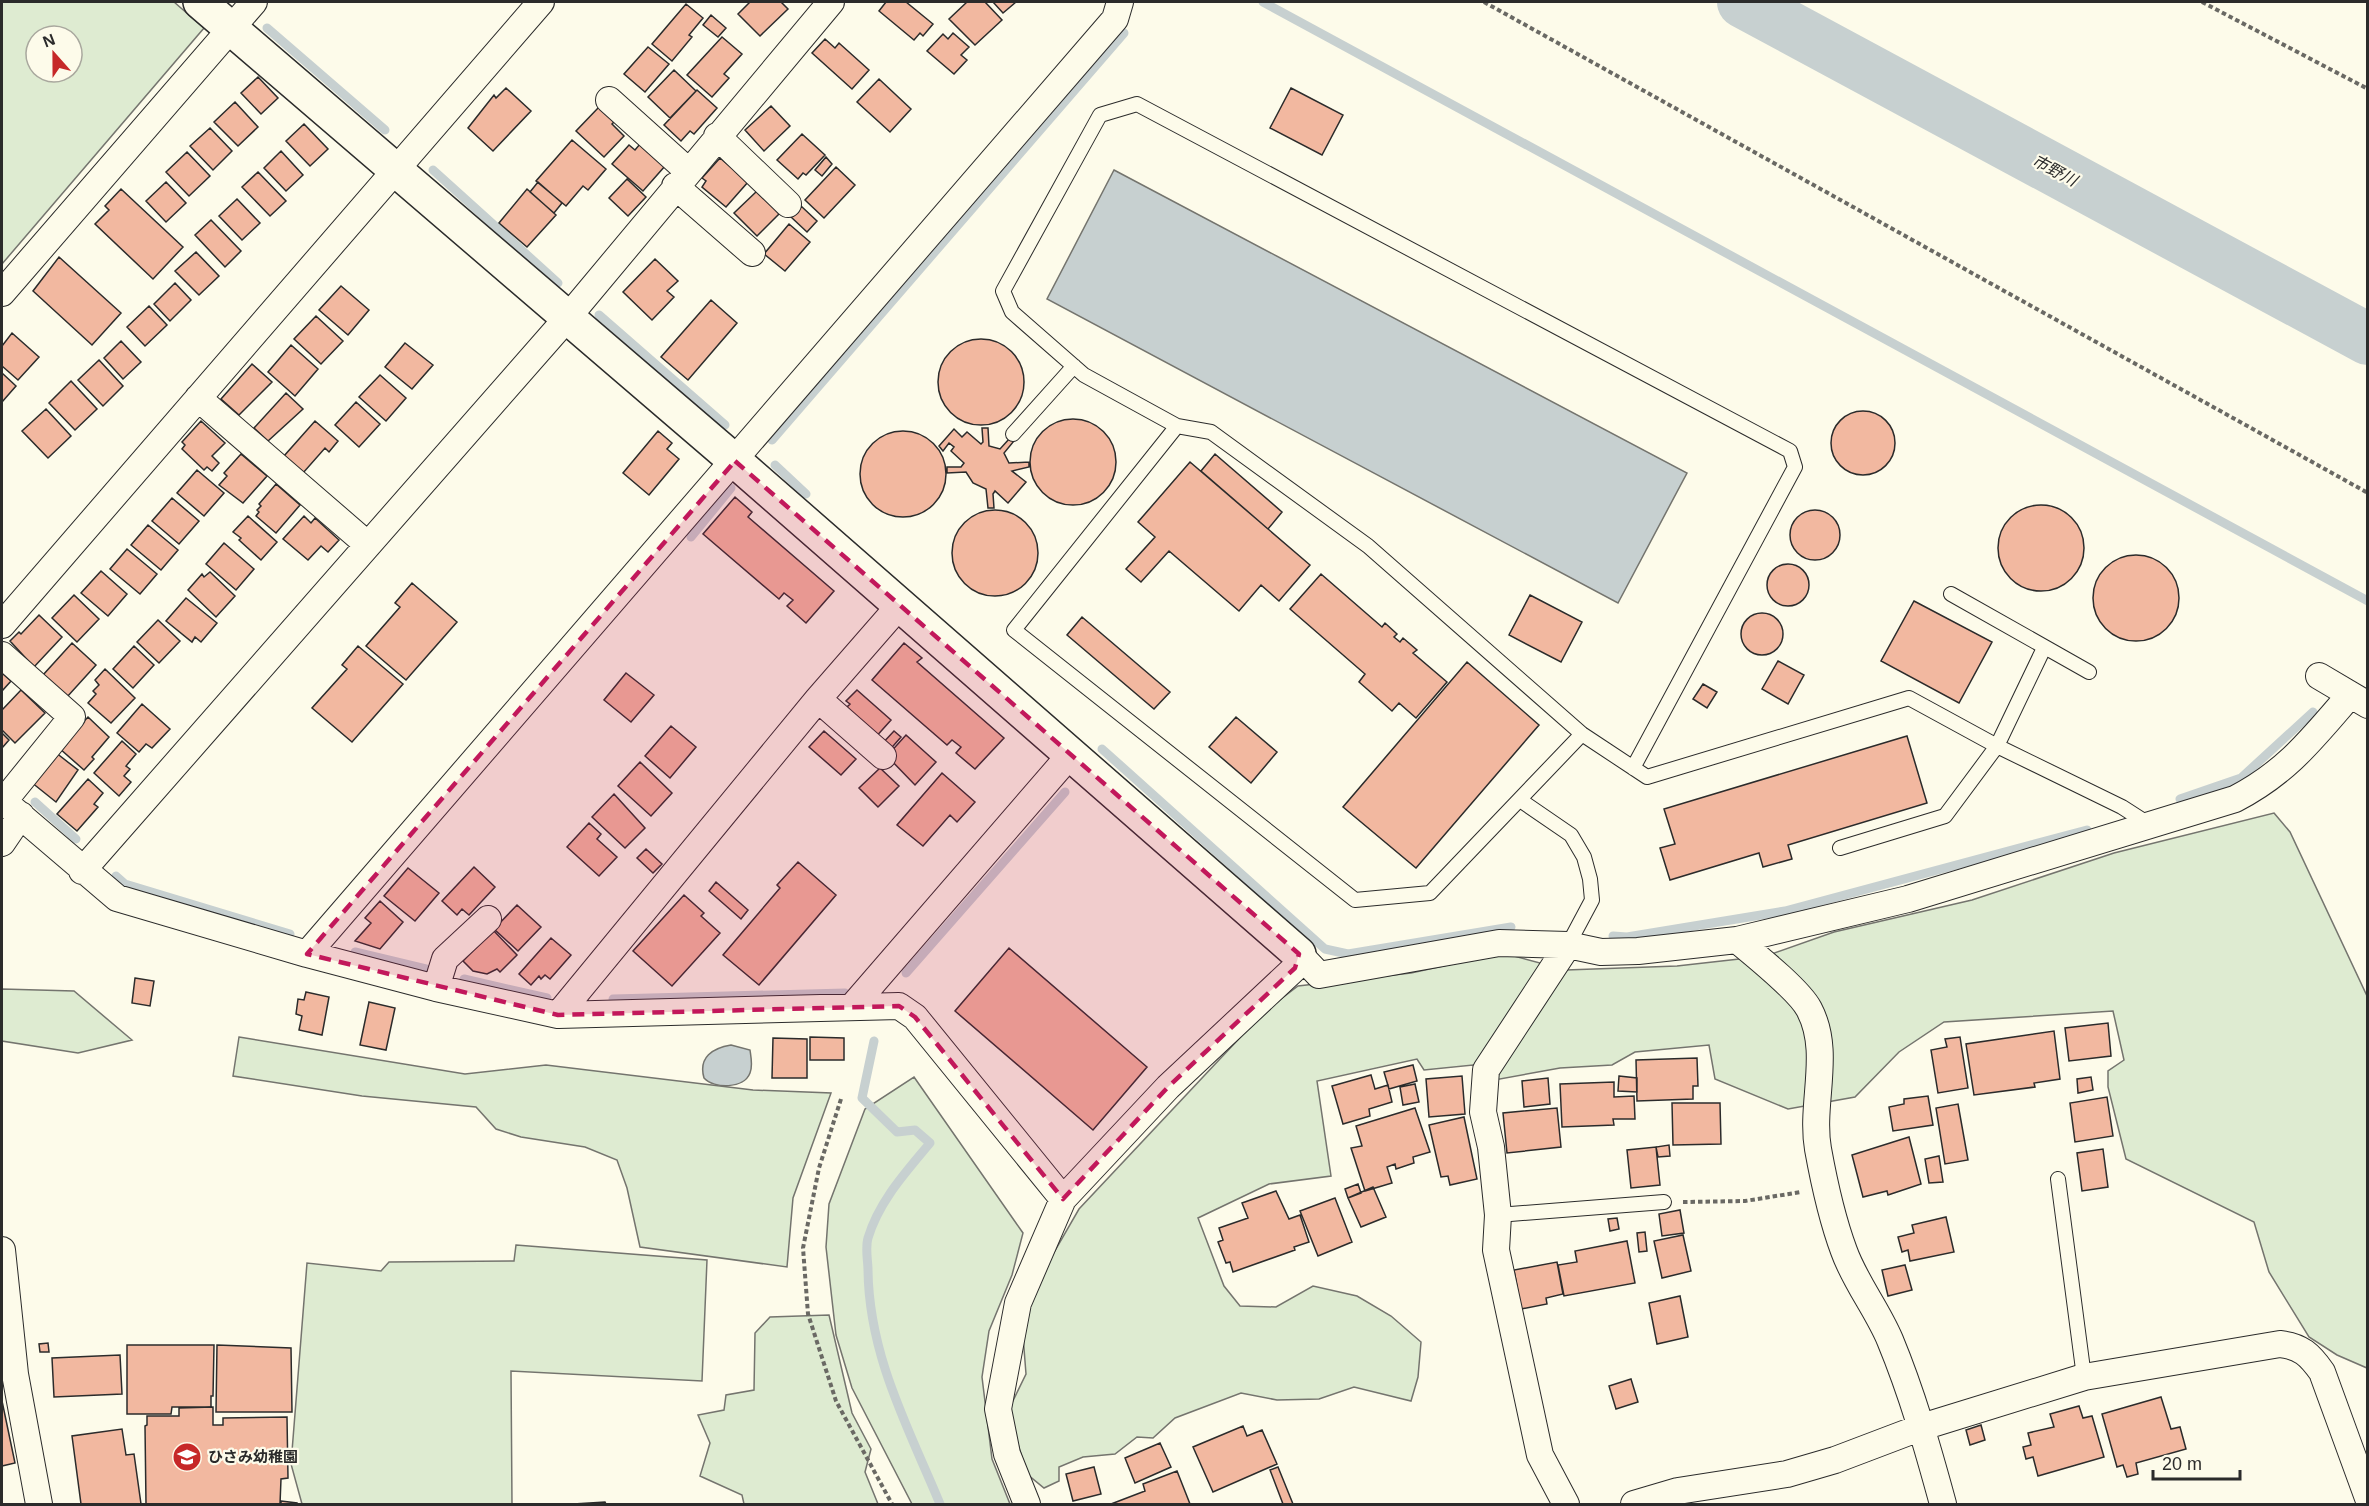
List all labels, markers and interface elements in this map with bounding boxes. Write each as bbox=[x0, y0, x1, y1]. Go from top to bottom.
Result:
north arrow bbox=[24, 24, 84, 84]
text: N bbox=[40, 30, 57, 50]
water label: 市野川 bbox=[2030, 152, 2082, 190]
school or university icon: ひさみ幼稚園 bbox=[171, 1441, 203, 1473]
scale bar bbox=[2153, 1443, 2240, 1481]
place label: ひさみ幼稚園 bbox=[208, 1448, 298, 1465]
text: 20 m bbox=[2162, 1454, 2202, 1474]

